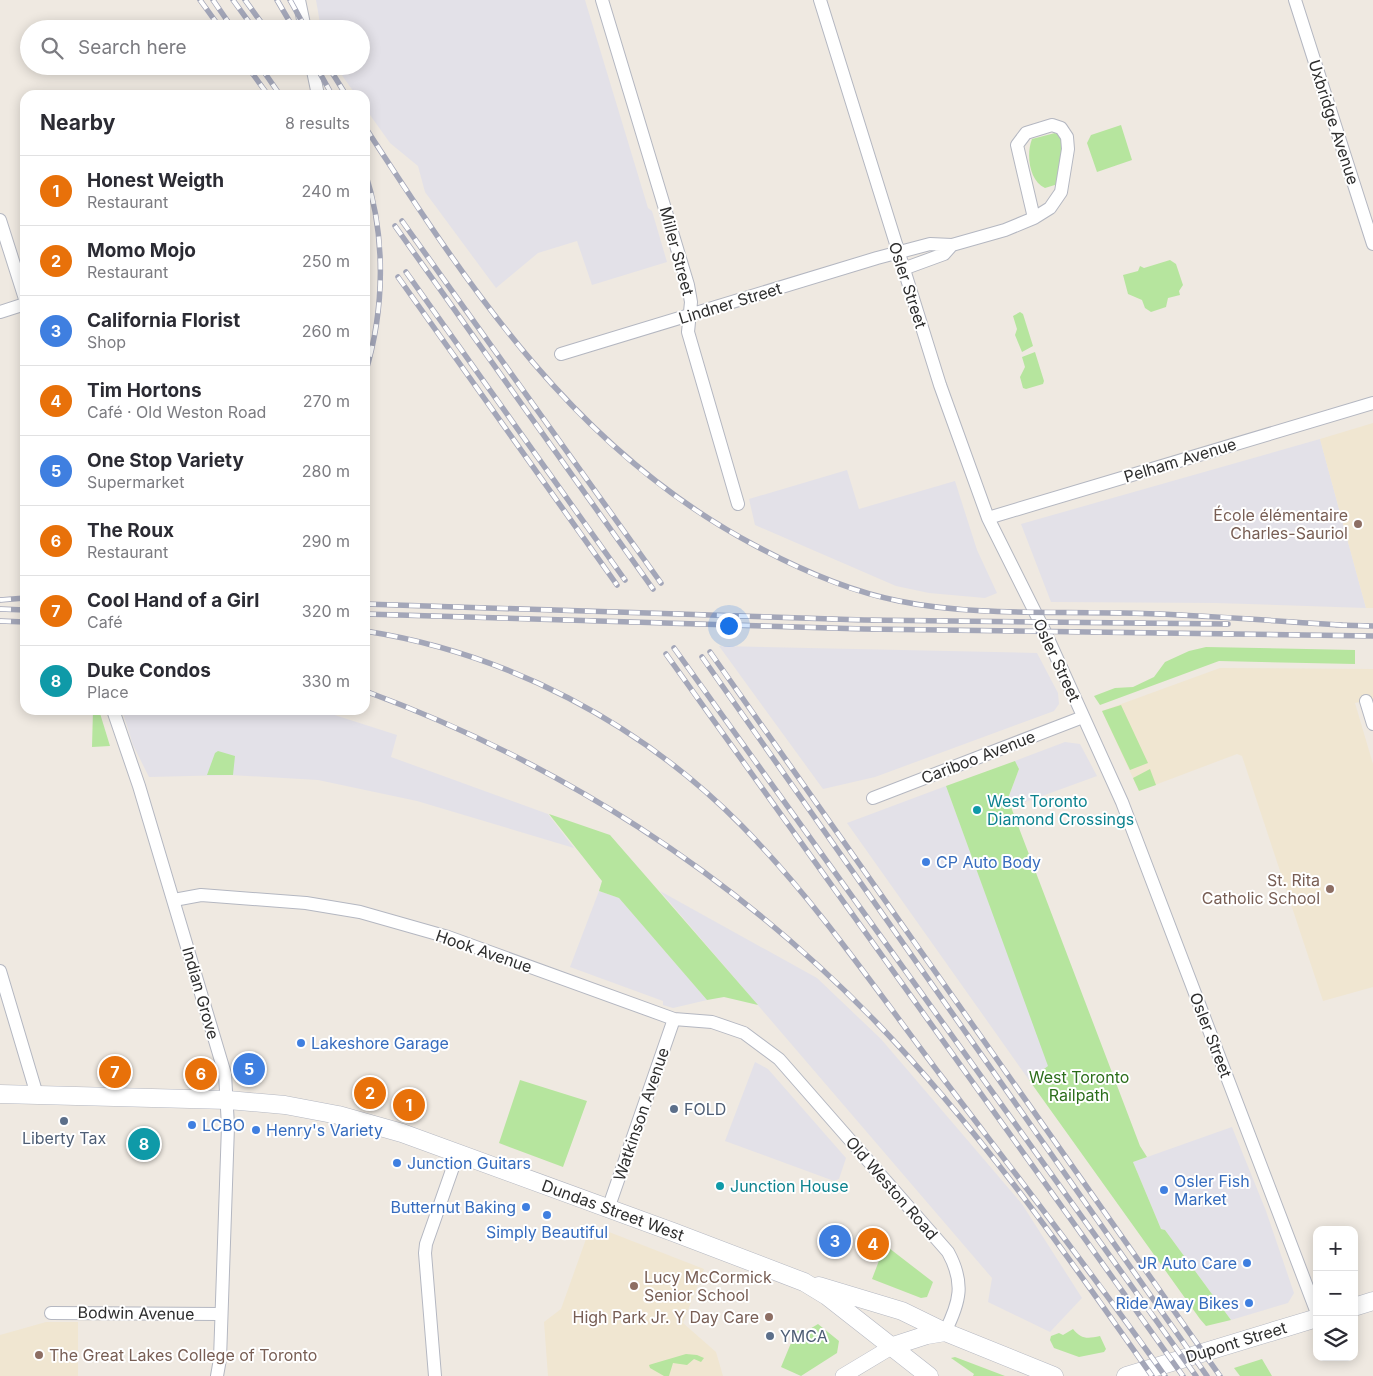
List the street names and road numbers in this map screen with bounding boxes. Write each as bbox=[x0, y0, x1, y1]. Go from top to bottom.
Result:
street label: Uxbridge Avenue bbox=[1304, 57, 1364, 187]
street label: Miller Street bbox=[656, 204, 698, 298]
street label: Osler Street bbox=[885, 239, 931, 331]
street label: Lindner Street bbox=[676, 278, 784, 328]
street label: Pelham Avenue bbox=[1121, 433, 1239, 487]
street label: Osler Street bbox=[1029, 615, 1085, 705]
street label: Cariboo Avenue bbox=[918, 726, 1038, 788]
street label: Hook Avenue bbox=[433, 925, 535, 977]
street label: Indian Grove bbox=[178, 944, 224, 1042]
street label: Osler Street bbox=[1186, 990, 1236, 1080]
street label: Watkinson Avenue bbox=[609, 1045, 673, 1183]
street label: Old Weston Road bbox=[842, 1132, 942, 1244]
street label: Dundas Street West bbox=[539, 1175, 687, 1245]
street label: Bodwin Avenue bbox=[77, 1302, 195, 1324]
street label: Dupont Street bbox=[1183, 1317, 1289, 1367]

